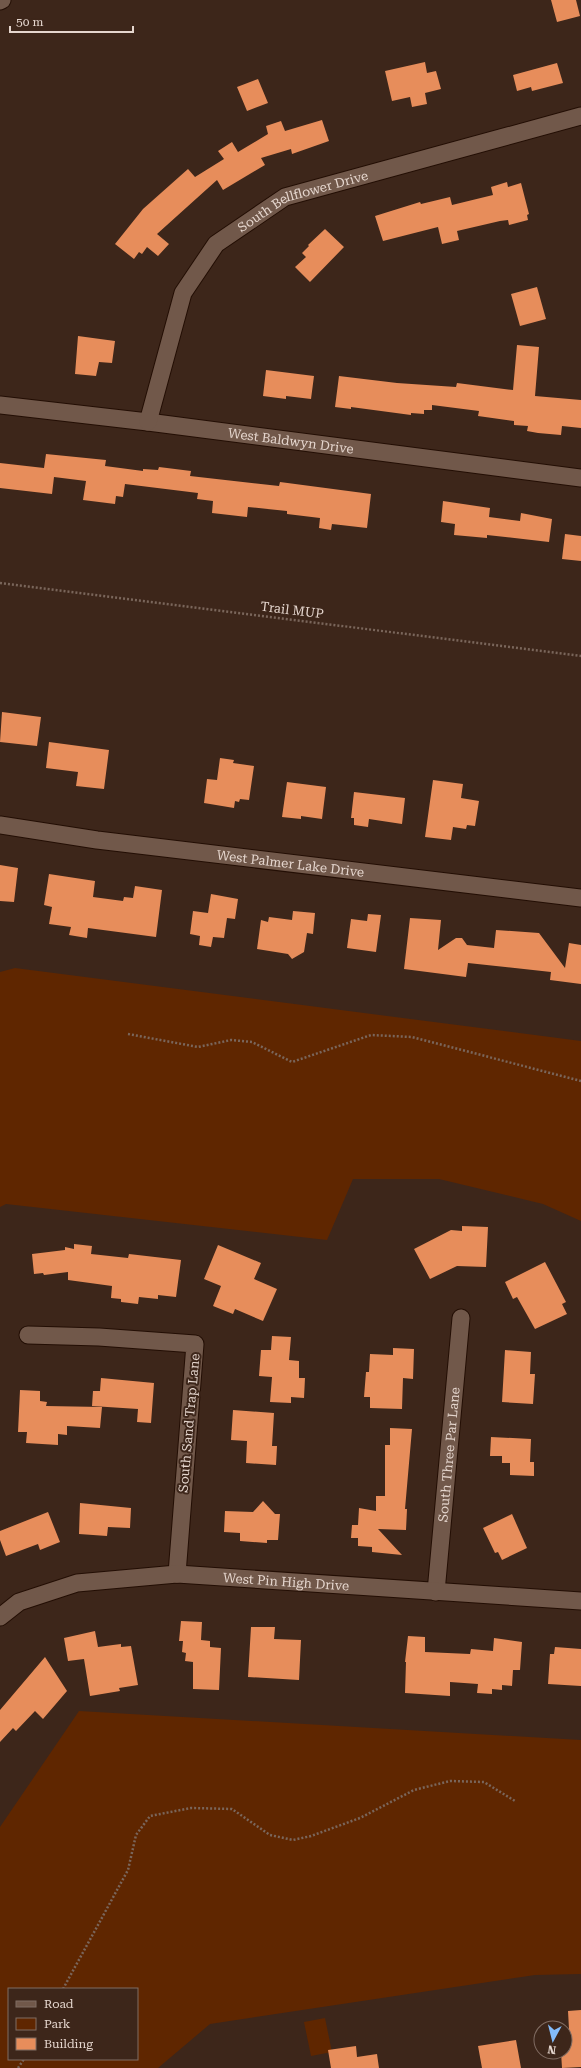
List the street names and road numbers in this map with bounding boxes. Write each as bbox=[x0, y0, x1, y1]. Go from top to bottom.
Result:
street label: South Bellflower Drive bbox=[235, 167, 369, 235]
street label: West Baldwyn Drive bbox=[227, 425, 355, 456]
street label: Trail MUP bbox=[260, 599, 324, 621]
street label: West Palmer Lake Drive bbox=[216, 847, 365, 879]
street label: South Sand Trap Lane bbox=[175, 1353, 203, 1493]
street label: South Three Par Lane bbox=[435, 1386, 462, 1523]
street label: West Pin High Drive bbox=[223, 1570, 350, 1593]

